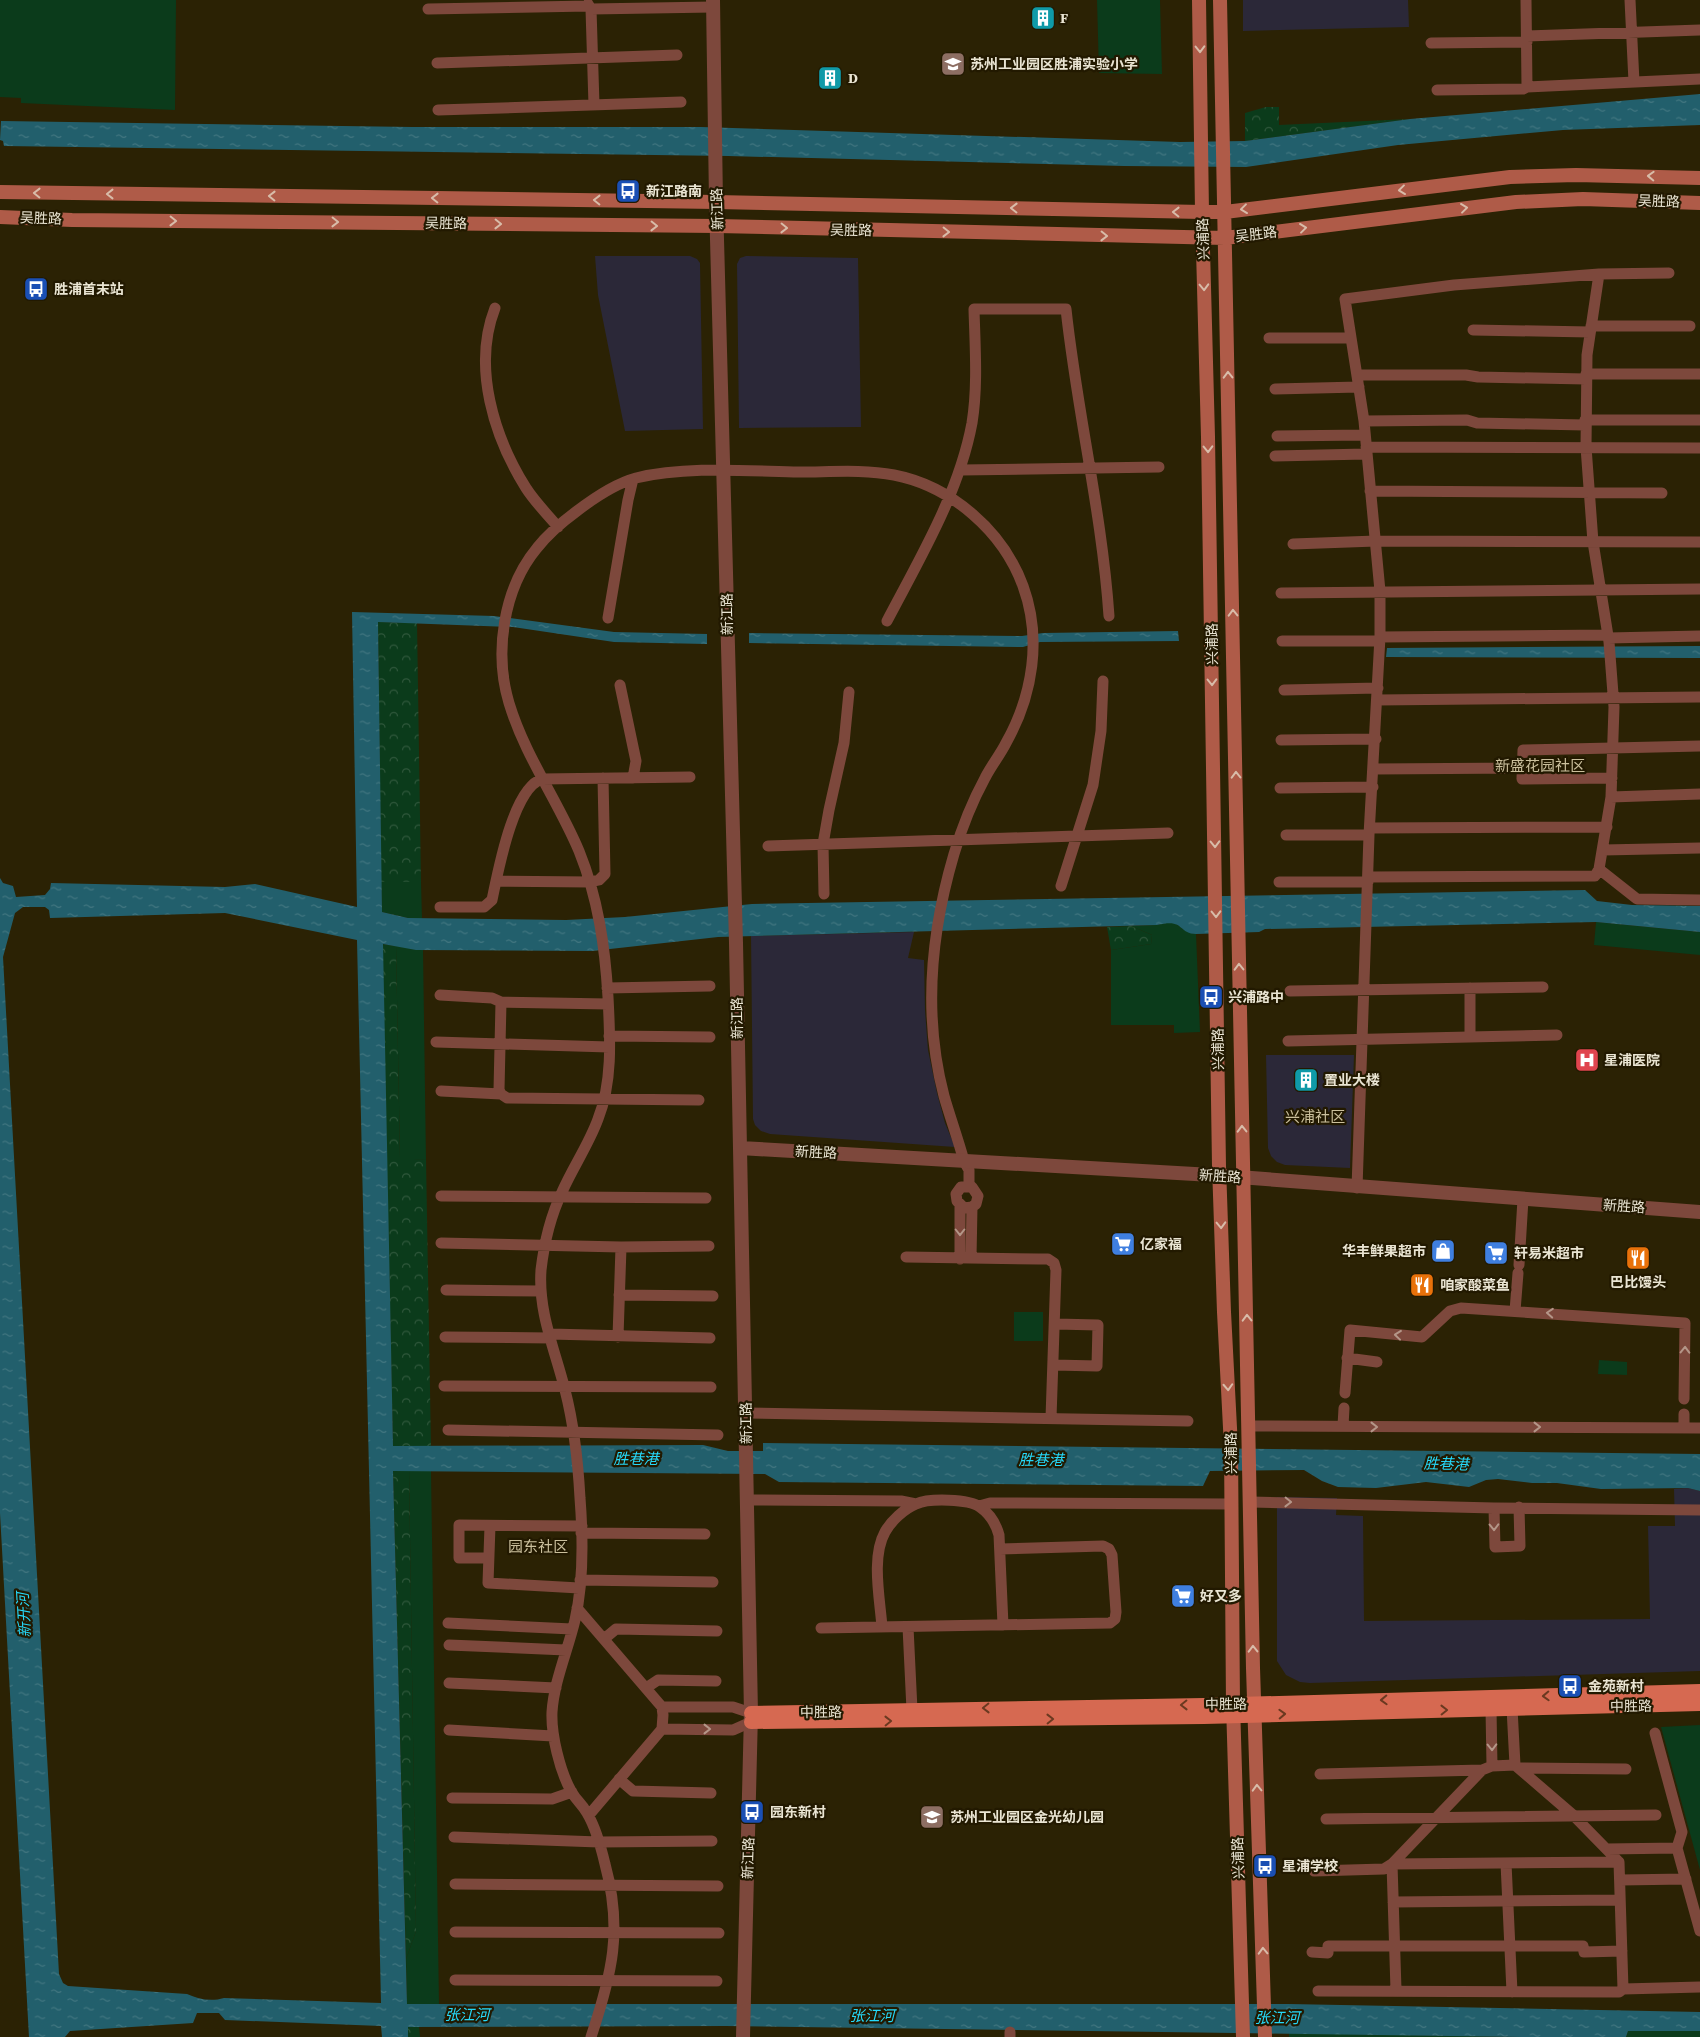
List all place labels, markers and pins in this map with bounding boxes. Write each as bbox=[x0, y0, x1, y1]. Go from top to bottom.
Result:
building icon: F bbox=[1030, 5, 1056, 31]
place label: F bbox=[1060, 8, 1068, 28]
school or university icon: 苏州工业园区胜浦实验小学 bbox=[940, 51, 966, 77]
place label: 苏州工业园区胜浦实验小学 bbox=[970, 54, 1138, 74]
building icon: D bbox=[817, 65, 843, 91]
place label: D bbox=[848, 68, 858, 88]
bus stop icon: 新江路南 bbox=[615, 178, 641, 204]
place label: 新江路南 bbox=[646, 181, 702, 201]
bus stop icon: 胜浦首末站 bbox=[23, 276, 49, 302]
place label: 胜浦首末站 bbox=[54, 279, 124, 299]
bus stop icon: 兴浦路中 bbox=[1198, 984, 1224, 1010]
place label: 兴浦路中 bbox=[1228, 987, 1284, 1007]
hospital icon: 星浦医院 bbox=[1574, 1047, 1600, 1073]
place label: 星浦医院 bbox=[1604, 1050, 1660, 1070]
building icon: 置业大楼 bbox=[1293, 1067, 1319, 1093]
place label: 置业大楼 bbox=[1324, 1070, 1380, 1090]
supermarket icon: 亿家福 bbox=[1110, 1231, 1136, 1257]
place label: 亿家福 bbox=[1140, 1234, 1182, 1254]
shop icon: 华丰鲜果超市 bbox=[1430, 1238, 1456, 1264]
supermarket icon: 轩易米超市 bbox=[1483, 1240, 1509, 1266]
place label: 华丰鲜果超市 bbox=[1342, 1241, 1426, 1261]
place label: 轩易米超市 bbox=[1514, 1243, 1584, 1263]
restaurant icon: 巴比馒头 bbox=[1625, 1245, 1651, 1271]
restaurant icon: 咱家酸菜鱼 bbox=[1409, 1272, 1435, 1298]
place label: 巴比馒头 bbox=[1610, 1272, 1666, 1292]
place label: 咱家酸菜鱼 bbox=[1440, 1275, 1510, 1295]
supermarket icon: 好又多 bbox=[1170, 1583, 1196, 1609]
place label: 好又多 bbox=[1200, 1586, 1242, 1606]
bus stop icon: 金苑新村 bbox=[1557, 1673, 1583, 1699]
place label: 金苑新村 bbox=[1588, 1676, 1644, 1696]
bus stop icon: 园东新村 bbox=[739, 1799, 765, 1825]
place label: 园东新村 bbox=[770, 1802, 826, 1822]
school or university icon: 苏州工业园区金光幼儿园 bbox=[919, 1804, 945, 1830]
place label: 苏州工业园区金光幼儿园 bbox=[950, 1807, 1104, 1827]
bus stop icon: 星浦学校 bbox=[1252, 1853, 1278, 1879]
place label: 星浦学校 bbox=[1282, 1856, 1338, 1876]

